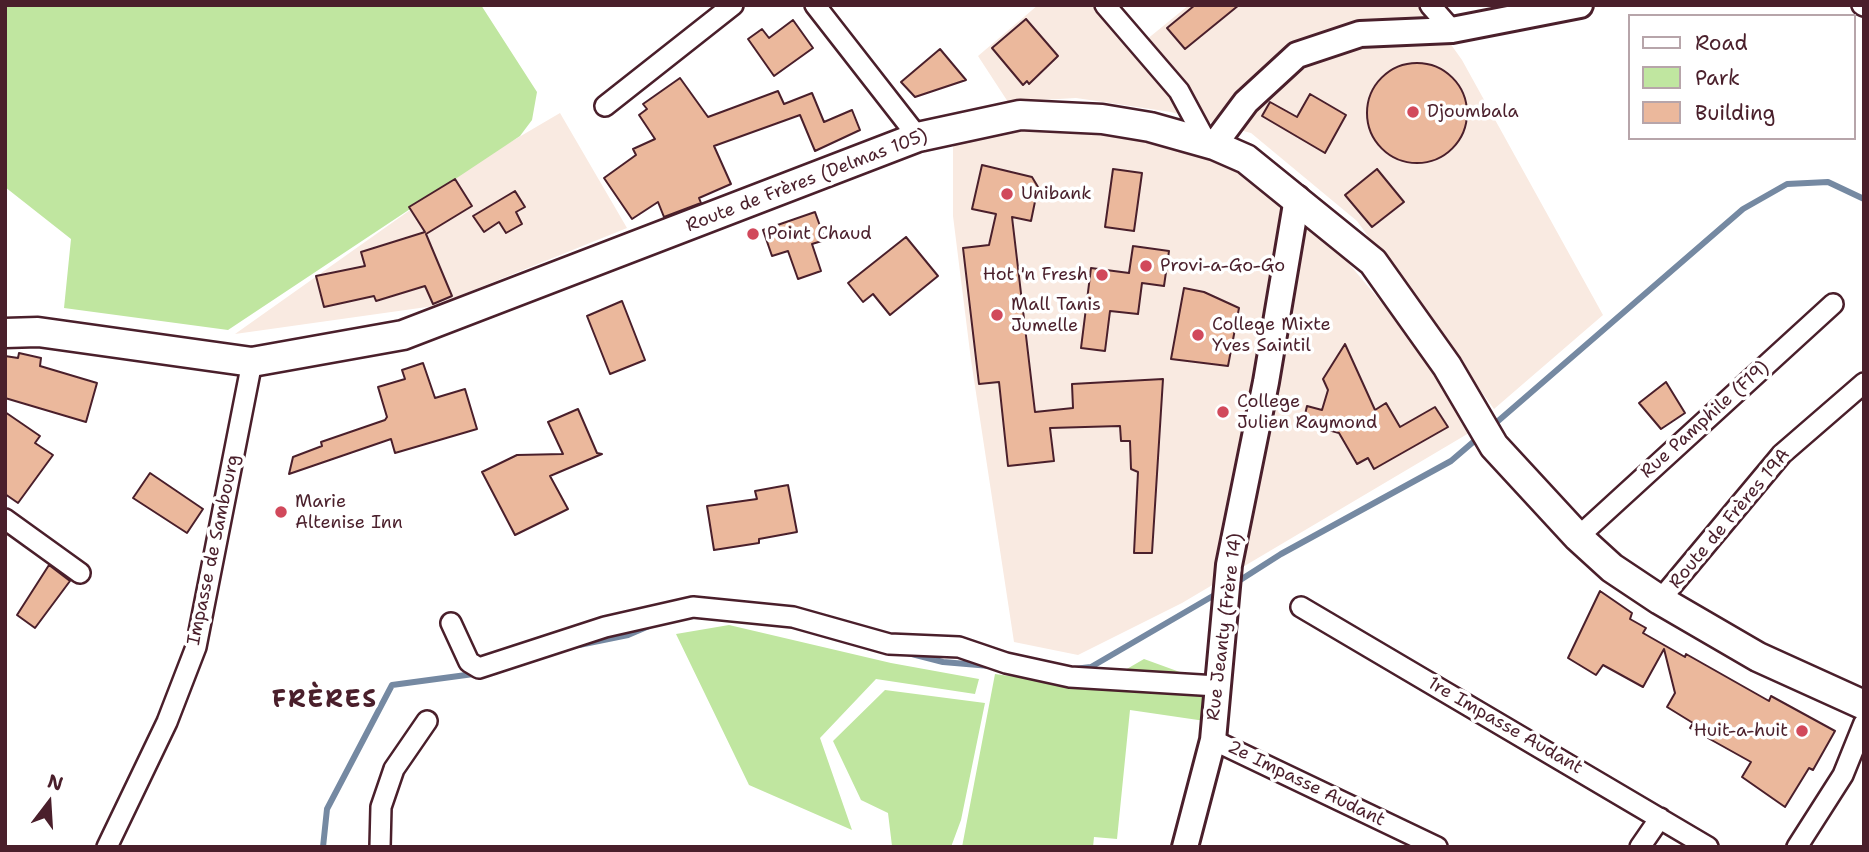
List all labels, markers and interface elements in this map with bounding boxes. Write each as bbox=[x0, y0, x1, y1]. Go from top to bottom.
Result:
legend bbox=[1628, 14, 1855, 140]
text: Road bbox=[1695, 29, 1748, 57]
text: Park bbox=[1695, 64, 1740, 92]
text: Building bbox=[1695, 99, 1775, 127]
place label: Djoumbala bbox=[1427, 101, 1519, 123]
marker: Djoumbala bbox=[1405, 104, 1421, 120]
street label: Route de Frères (Delmas 105) bbox=[683, 125, 931, 237]
place label: Unibank bbox=[1021, 183, 1092, 205]
marker: Unibank bbox=[999, 186, 1015, 202]
place label: Point Chaud bbox=[767, 223, 872, 245]
marker: Point Chaud bbox=[745, 226, 761, 242]
place label: Provi-a-Go-Go bbox=[1160, 255, 1285, 277]
marker: Provi-a-Go-Go bbox=[1138, 258, 1154, 274]
place label: Hot 'n Fresh bbox=[983, 264, 1088, 286]
marker: Hot 'n Fresh bbox=[1094, 267, 1110, 283]
place label: Mall Tanis Jumelle bbox=[1011, 294, 1101, 336]
marker: Mall Tanis Jumelle bbox=[989, 307, 1005, 323]
place label: College Mixte Yves Saintil bbox=[1212, 314, 1331, 356]
marker: College Mixte Yves Saintil bbox=[1190, 327, 1206, 343]
street label: Rue Pamphile (F19) bbox=[1637, 357, 1773, 483]
place label: College Julien Raymond bbox=[1237, 391, 1377, 434]
marker: College Julien Raymond bbox=[1215, 404, 1231, 420]
street label: Route de Frères 19A bbox=[1665, 445, 1795, 593]
street label: Impasse de Sambourg bbox=[183, 453, 245, 647]
place label: Marie Altenise Inn bbox=[295, 491, 403, 534]
marker: Marie Altenise Inn bbox=[273, 504, 289, 520]
street label: Rue Jeanty (Frère 14) bbox=[1203, 532, 1247, 722]
street label: 1re Impasse Audant bbox=[1424, 673, 1586, 779]
district label: FRÈRES bbox=[273, 687, 377, 715]
place label: Huit-a-huit bbox=[1694, 720, 1788, 742]
marker: Huit-a-huit bbox=[1794, 723, 1810, 739]
street label: 2e Impasse Audant bbox=[1224, 736, 1388, 832]
north arrow bbox=[14, 768, 84, 838]
text: N bbox=[44, 768, 66, 797]

